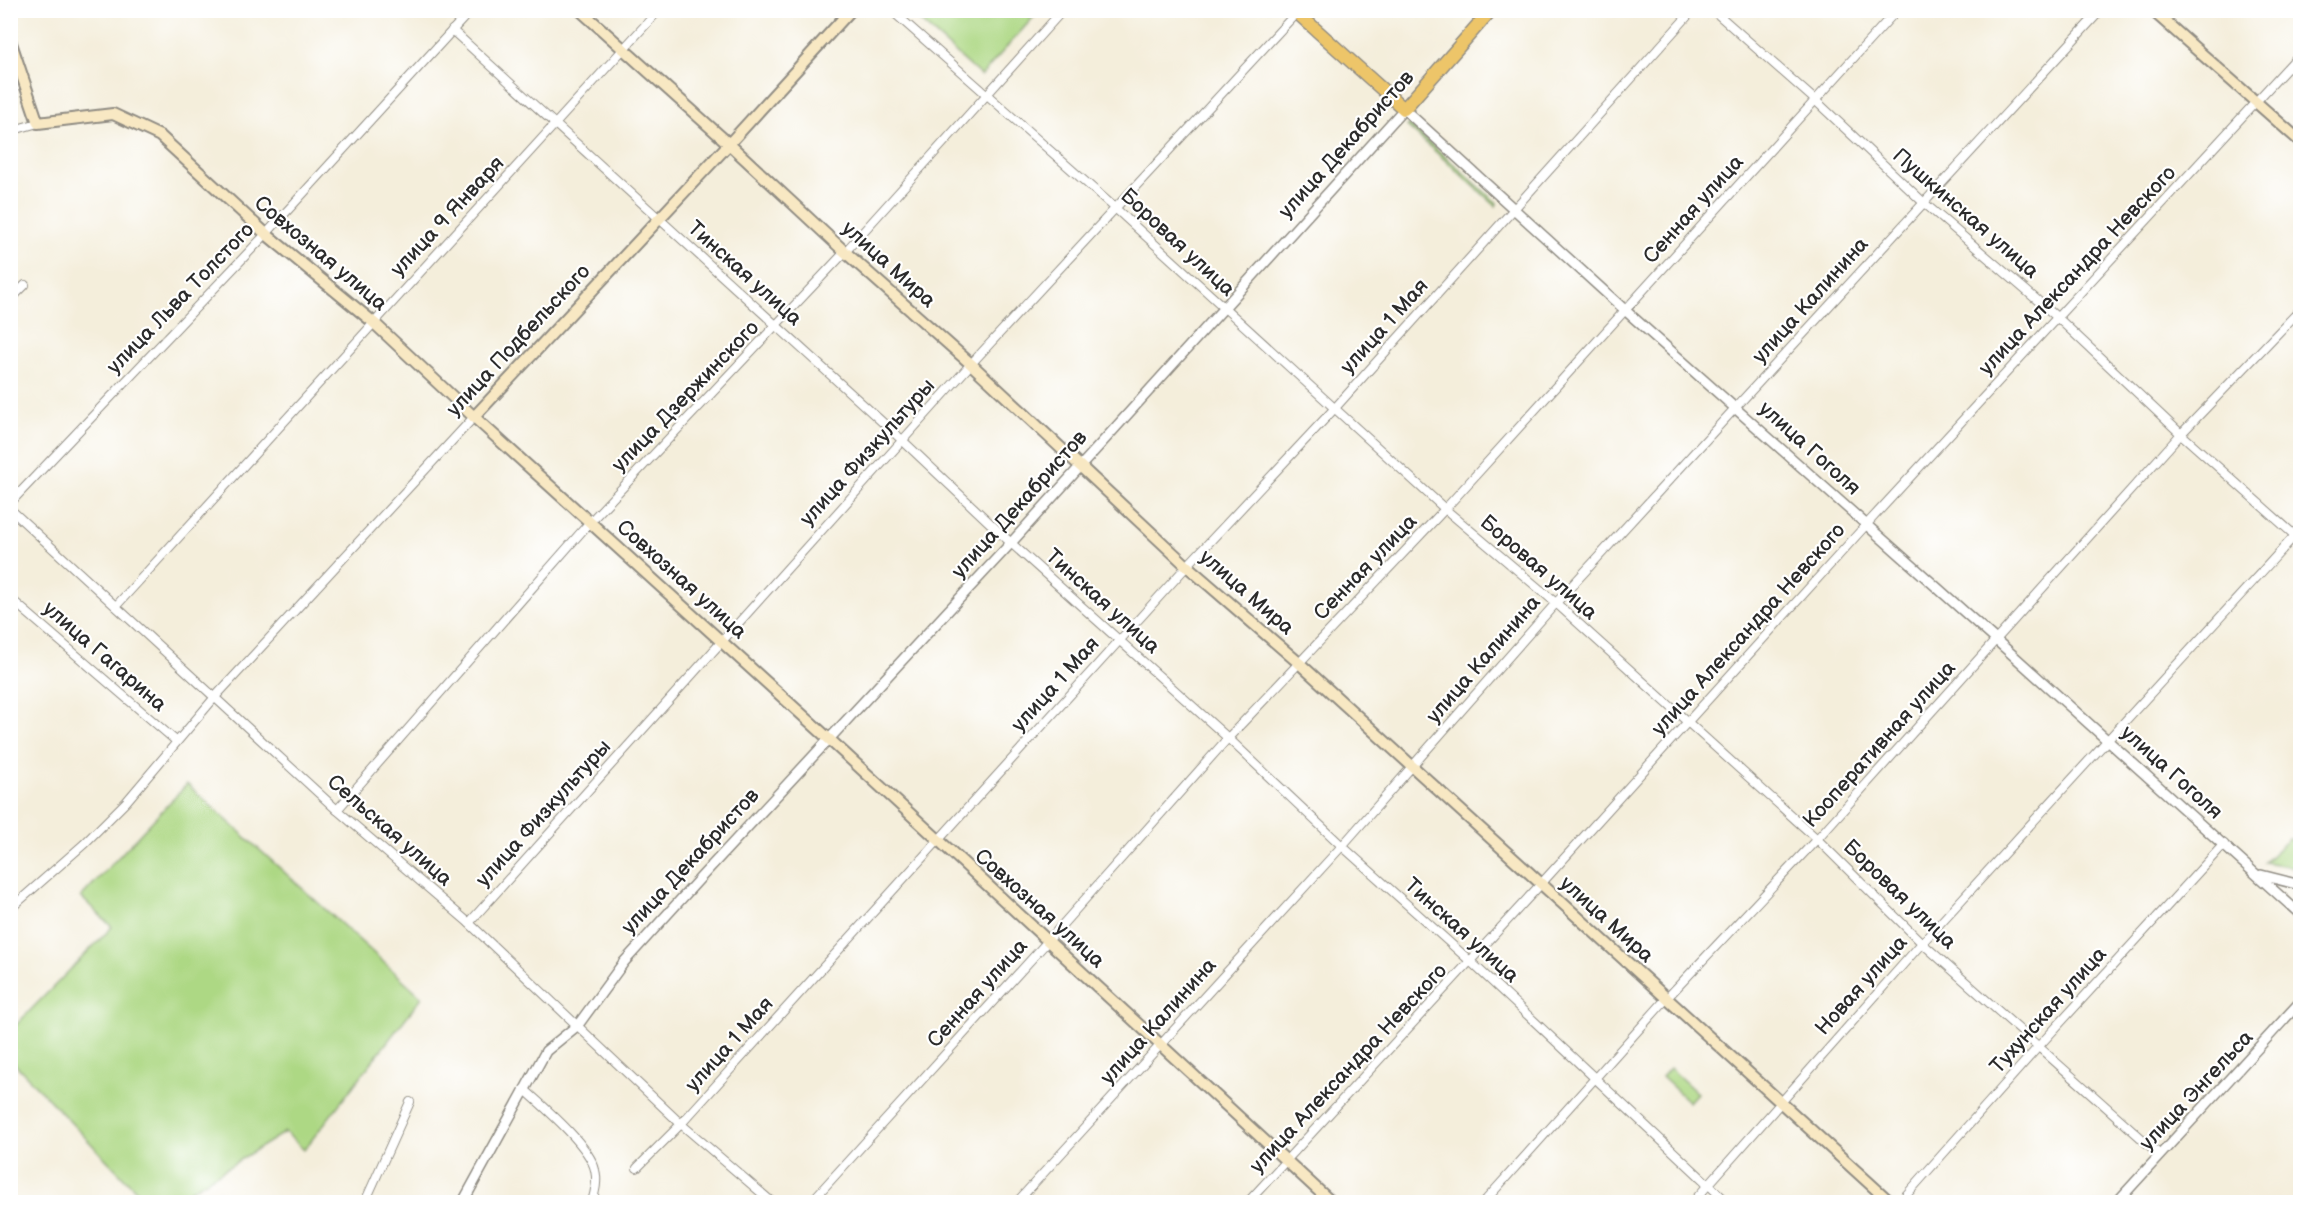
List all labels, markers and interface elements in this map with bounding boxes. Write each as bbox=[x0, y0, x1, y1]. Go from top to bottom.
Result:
street label: улица Декабристов bbox=[1273, 65, 1419, 223]
street label: Пушкинская улица bbox=[1888, 143, 2044, 284]
street label: Сенная улица bbox=[1638, 149, 1749, 269]
street label: улица 9 Января bbox=[385, 151, 509, 282]
street label: улица Александра Невского bbox=[1974, 160, 2181, 380]
street label: Боровая улица bbox=[1115, 183, 1240, 302]
street label: Совхозная улица bbox=[249, 190, 393, 317]
street label: Тинская улица bbox=[683, 216, 807, 331]
street label: улица Мира bbox=[837, 216, 941, 313]
street label: улица Льва Толстого bbox=[102, 217, 259, 379]
street label: улица Калинина bbox=[1747, 232, 1874, 369]
street label: улица Подбельского bbox=[441, 259, 595, 422]
street label: улица 1 Мая bbox=[1335, 274, 1434, 379]
street label: улица Дзержинского bbox=[607, 315, 764, 477]
street label: улица Физкультуры bbox=[795, 374, 940, 531]
street label: улица Гоголя bbox=[1754, 396, 1866, 501]
street label: улица Декабристов bbox=[946, 425, 1092, 583]
street label: Сенная улица bbox=[1309, 509, 1423, 625]
street label: Боровая улица bbox=[1475, 510, 1603, 625]
street label: Совхозная улица bbox=[612, 515, 752, 645]
street label: улица Александра Невского bbox=[1646, 518, 1850, 741]
street label: Тинская улица bbox=[1041, 544, 1165, 659]
street label: улица Мира bbox=[1194, 544, 1300, 641]
street label: улица Калинина bbox=[1421, 590, 1546, 728]
street label: улица Гагарина bbox=[38, 596, 172, 717]
street label: улица 1 Мая bbox=[1006, 632, 1105, 737]
street label: Кооперативная улица bbox=[1798, 655, 1961, 833]
street label: улица Гоголя bbox=[2116, 720, 2228, 825]
street label: улица Физкультуры bbox=[471, 735, 616, 892]
street label: Сельская улица bbox=[322, 769, 458, 892]
street label: улица Декабристов bbox=[616, 783, 764, 939]
street label: Боровая улица bbox=[1838, 834, 1962, 955]
street label: Совхозная улица bbox=[970, 844, 1110, 974]
street label: улица Мира bbox=[1555, 871, 1659, 968]
street label: Тинская улица bbox=[1400, 873, 1524, 988]
street label: Новая улица bbox=[1810, 930, 1913, 1040]
street label: Сенная улица bbox=[922, 933, 1033, 1053]
street label: Тухунская улица bbox=[1985, 941, 2112, 1079]
street label: улица Калинина bbox=[1095, 953, 1222, 1090]
street label: улица Александра Невского bbox=[1245, 958, 1452, 1178]
street label: улица 1 Мая bbox=[680, 992, 779, 1097]
street label: улица Энгельса bbox=[2134, 1025, 2259, 1155]

